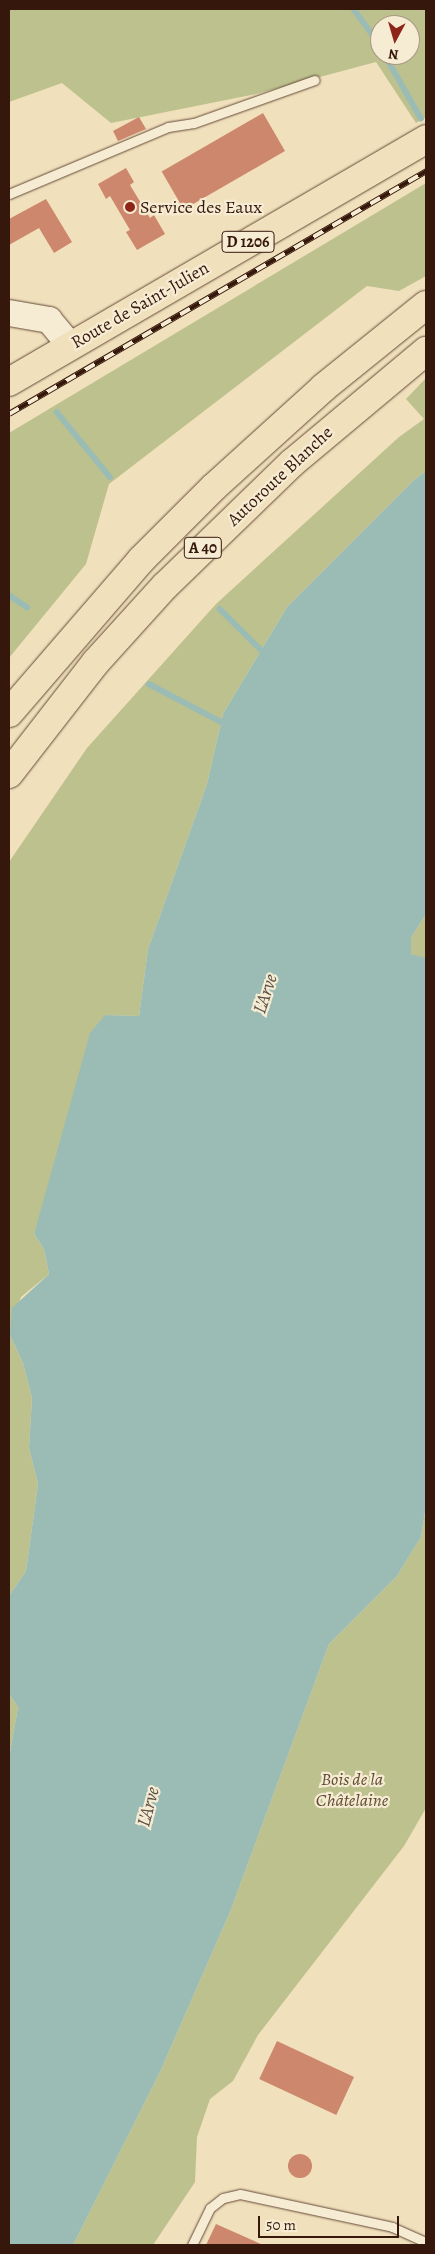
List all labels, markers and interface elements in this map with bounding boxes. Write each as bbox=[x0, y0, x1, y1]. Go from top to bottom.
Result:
north arrow bbox=[370, 15, 420, 65]
text: N bbox=[387, 44, 400, 64]
place label: Service des Eaux bbox=[140, 196, 262, 218]
marker: Service des Eaux bbox=[124, 201, 136, 213]
road number: D 1206 bbox=[220, 228, 276, 256]
street label: Route de Saint-Julien bbox=[67, 257, 213, 353]
street label: Autoroute Blanche bbox=[223, 422, 337, 530]
road number: A 40 bbox=[183, 534, 223, 562]
water label: L'Arve bbox=[249, 971, 283, 1017]
park label: Bois de la Châtelaine bbox=[316, 1769, 388, 1812]
water label: L'Arve bbox=[133, 1785, 165, 1829]
scale bar bbox=[260, 2206, 401, 2238]
text: 50 m bbox=[266, 2215, 296, 2235]

